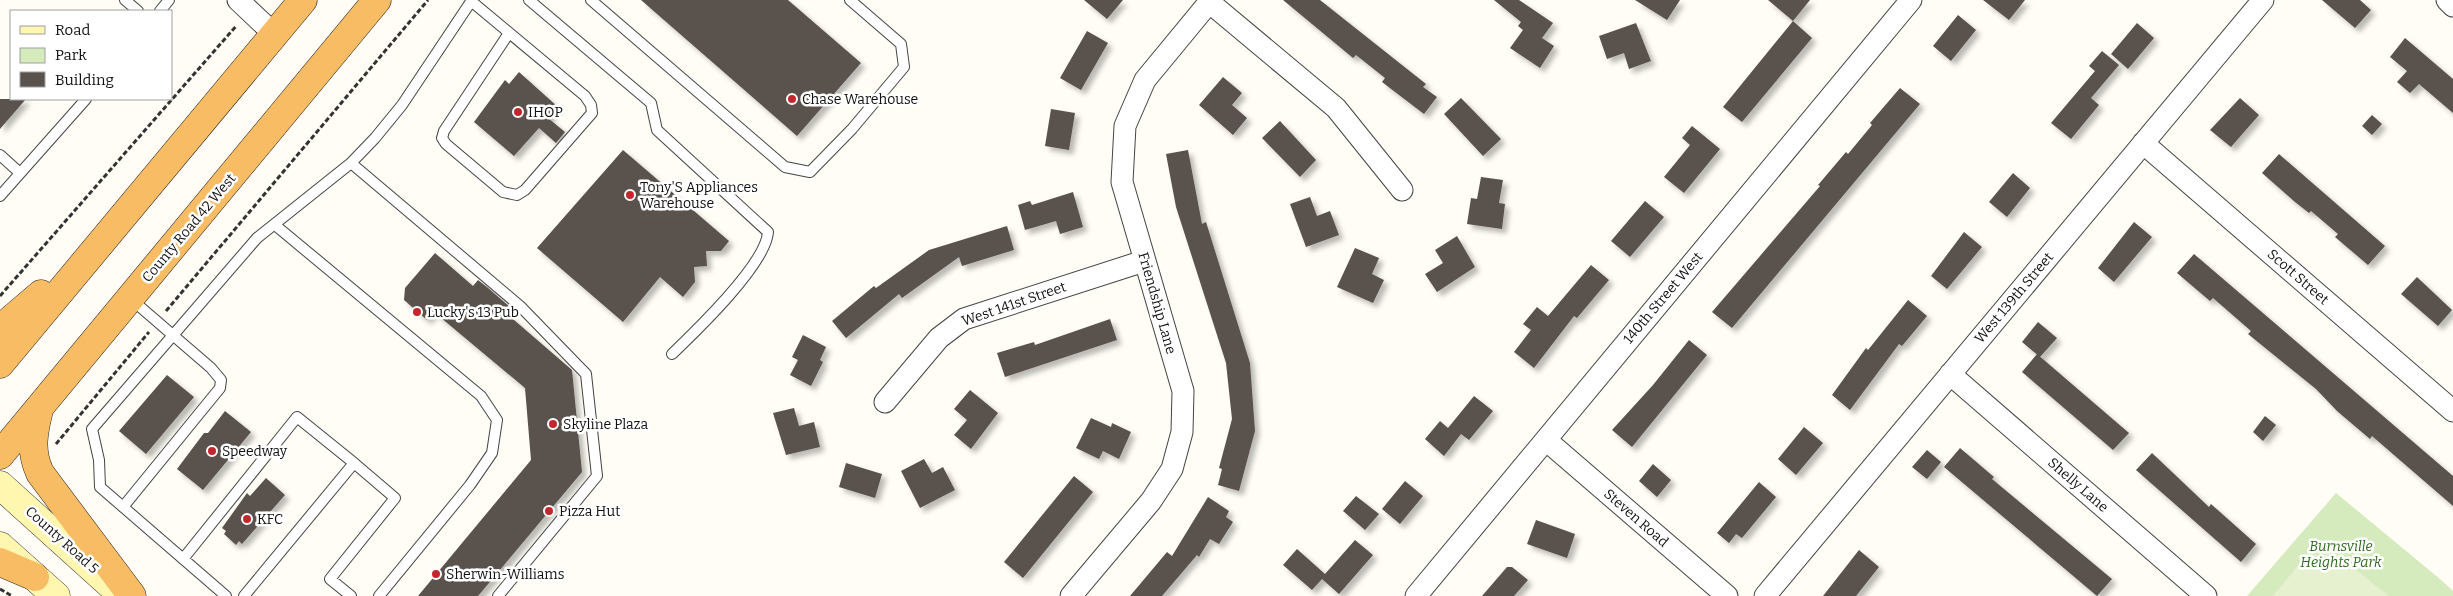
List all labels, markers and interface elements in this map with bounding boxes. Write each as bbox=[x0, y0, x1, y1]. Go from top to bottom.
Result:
legend bbox=[10, 10, 172, 100]
text: Road bbox=[55, 21, 90, 39]
text: Park bbox=[55, 46, 87, 64]
text: Building bbox=[55, 71, 114, 89]
place label: Chase Warehouse bbox=[802, 91, 918, 108]
marker: Chase Warehouse bbox=[786, 93, 798, 105]
place label: IHOP bbox=[528, 104, 563, 121]
marker: IHOP bbox=[512, 106, 524, 118]
street label: County Road 42 West bbox=[139, 170, 239, 286]
place label: Tony'S Appliances Warehouse bbox=[640, 179, 758, 212]
marker: Tony'S Appliances Warehouse bbox=[624, 189, 636, 201]
street label: Scott Street bbox=[2264, 246, 2332, 308]
street label: 140th Street West bbox=[1620, 249, 1706, 347]
street label: West 139th Street bbox=[1971, 249, 2057, 347]
street label: Friendship Lane bbox=[1134, 250, 1180, 356]
street label: West 141st Street bbox=[960, 278, 1068, 330]
place label: Lucky's 13 Pub bbox=[427, 304, 519, 321]
marker: Lucky's 13 Pub bbox=[411, 306, 423, 318]
place label: Skyline Plaza bbox=[563, 416, 648, 433]
marker: Skyline Plaza bbox=[547, 418, 559, 430]
place label: Speedway bbox=[222, 443, 288, 460]
marker: Speedway bbox=[206, 445, 218, 457]
street label: Shelly Lane bbox=[2044, 454, 2112, 516]
street label: Steven Road bbox=[1600, 485, 1672, 551]
street label: County Road 5 bbox=[22, 503, 102, 577]
place label: Pizza Hut bbox=[559, 503, 620, 520]
marker: Pizza Hut bbox=[543, 505, 555, 517]
place label: KFC bbox=[257, 511, 283, 528]
marker: KFC bbox=[241, 513, 253, 525]
park label: Burnsville Heights Park bbox=[2300, 538, 2382, 571]
place label: Sherwin-Williams bbox=[446, 566, 564, 583]
marker: Sherwin-Williams bbox=[430, 568, 442, 580]

